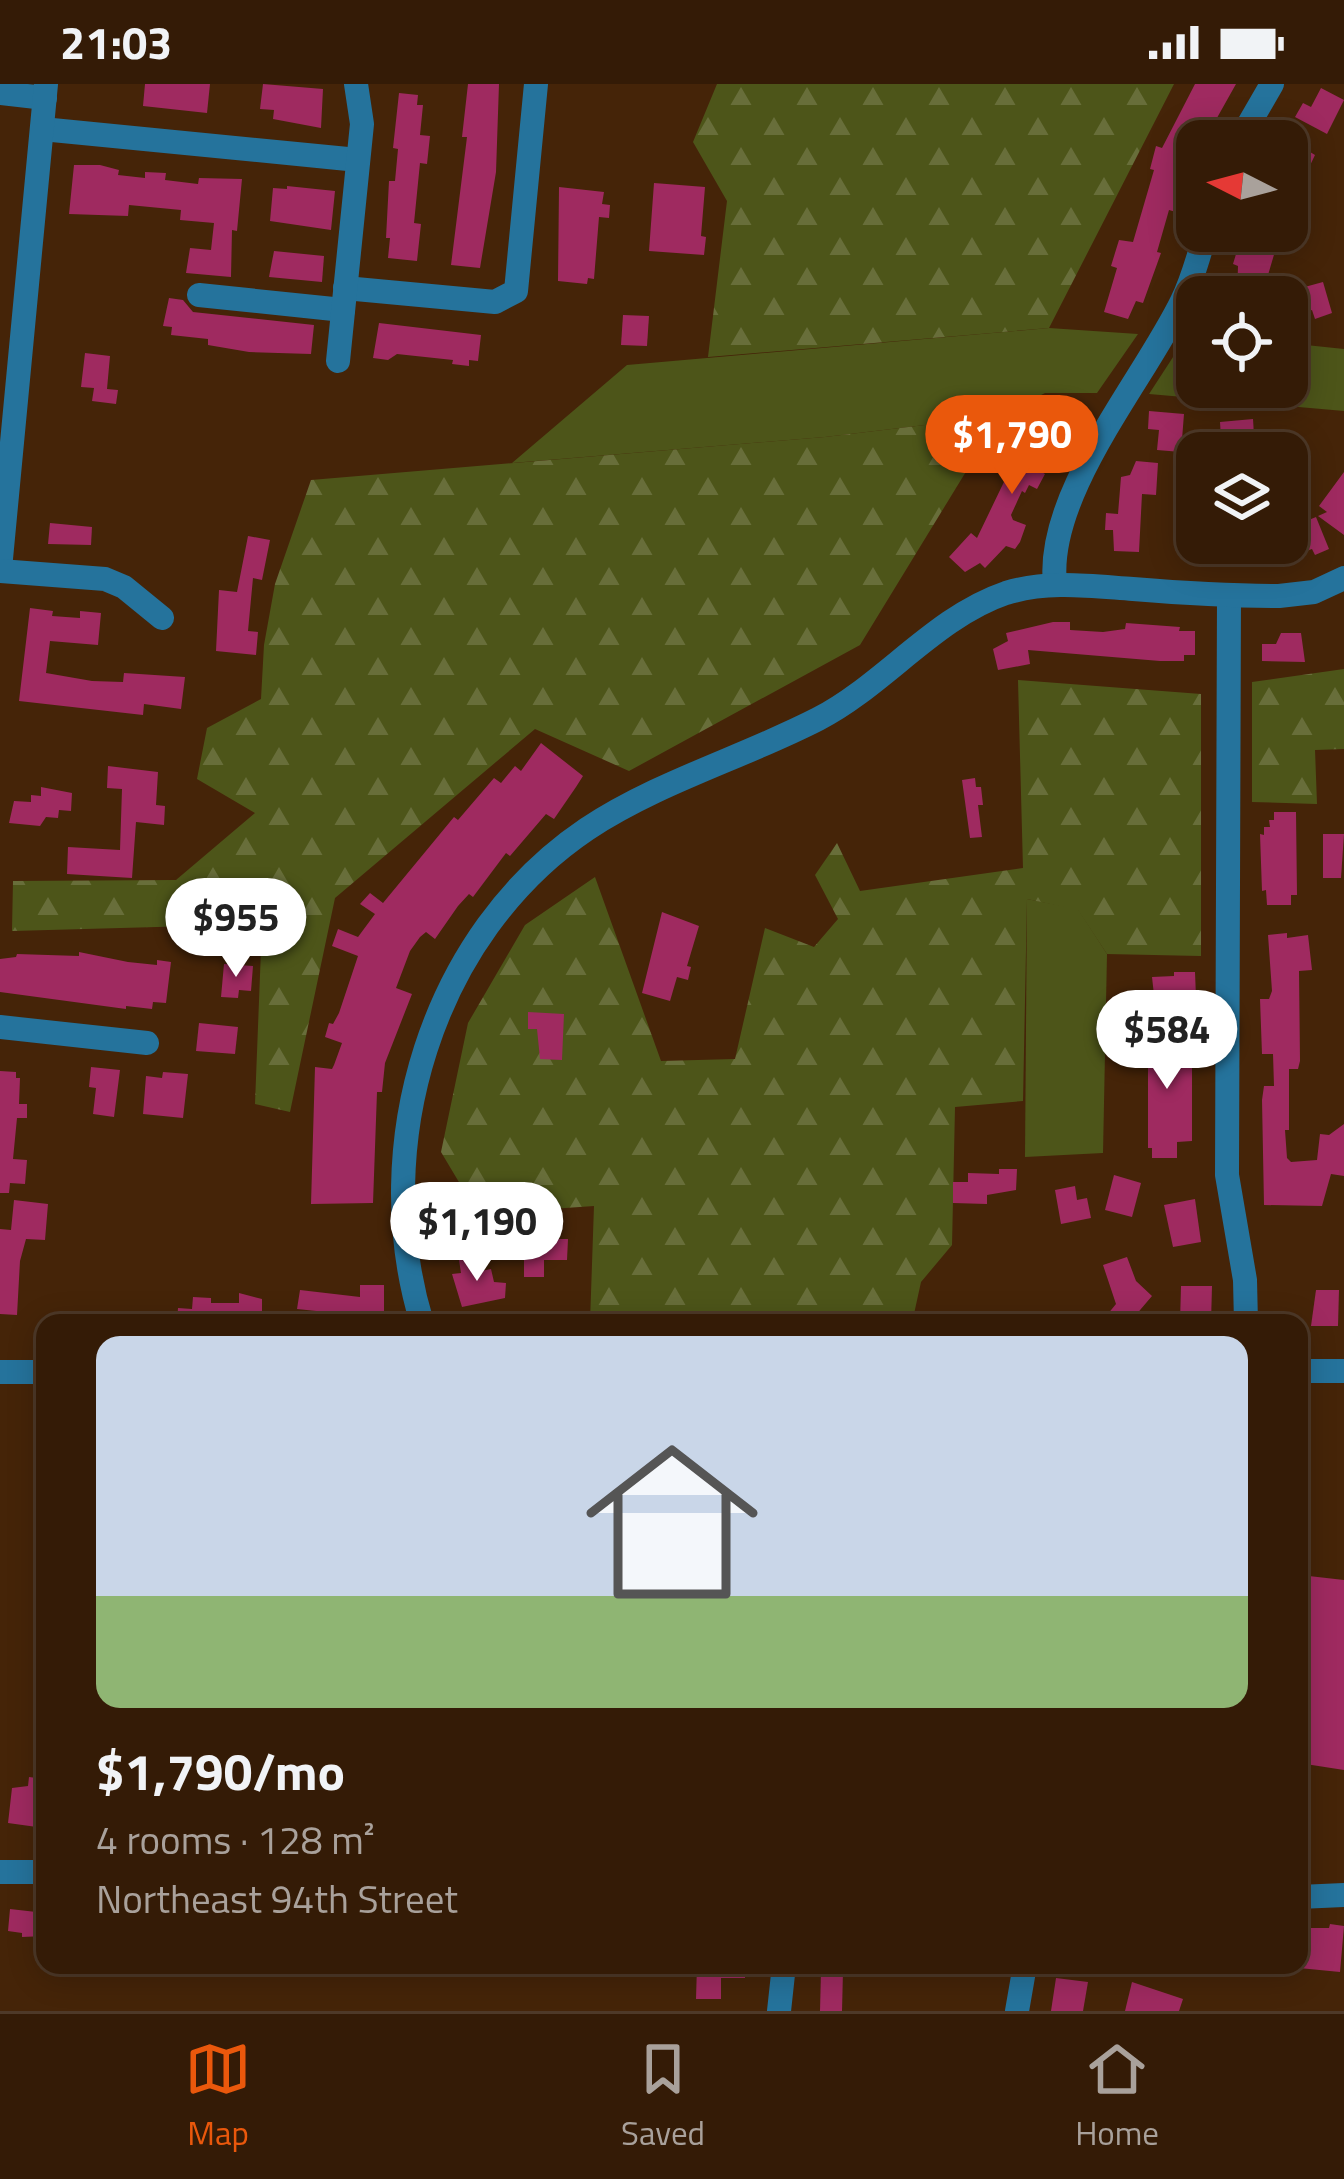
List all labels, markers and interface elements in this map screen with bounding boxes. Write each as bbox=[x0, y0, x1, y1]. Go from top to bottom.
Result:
text: 21:03 bbox=[60, 8, 172, 76]
north arrow bbox=[1176, 120, 1308, 252]
map controls bbox=[1176, 120, 1308, 564]
button: locate bbox=[1176, 276, 1308, 408]
pin: $1,790 bbox=[914, 395, 1110, 497]
text: $1,790 bbox=[952, 404, 1072, 463]
button: layers bbox=[1176, 432, 1308, 564]
pin: $955 bbox=[165, 878, 307, 980]
text: $955 bbox=[192, 887, 280, 946]
pin: $584 bbox=[1096, 990, 1238, 1092]
text: $584 bbox=[1123, 999, 1211, 1058]
pin: $1,190 bbox=[379, 1182, 575, 1284]
text: $1,190 bbox=[417, 1191, 537, 1250]
icon: home bbox=[564, 1414, 780, 1630]
text: $1,790/mo bbox=[96, 1732, 345, 1810]
text: 4 rooms · 128 m² bbox=[96, 1810, 375, 1869]
text: Northeast 94th Street bbox=[96, 1869, 458, 1928]
tab: Map bbox=[185, 2036, 251, 2158]
tab: Saved bbox=[621, 2036, 705, 2158]
tab: Home bbox=[1075, 2036, 1159, 2158]

